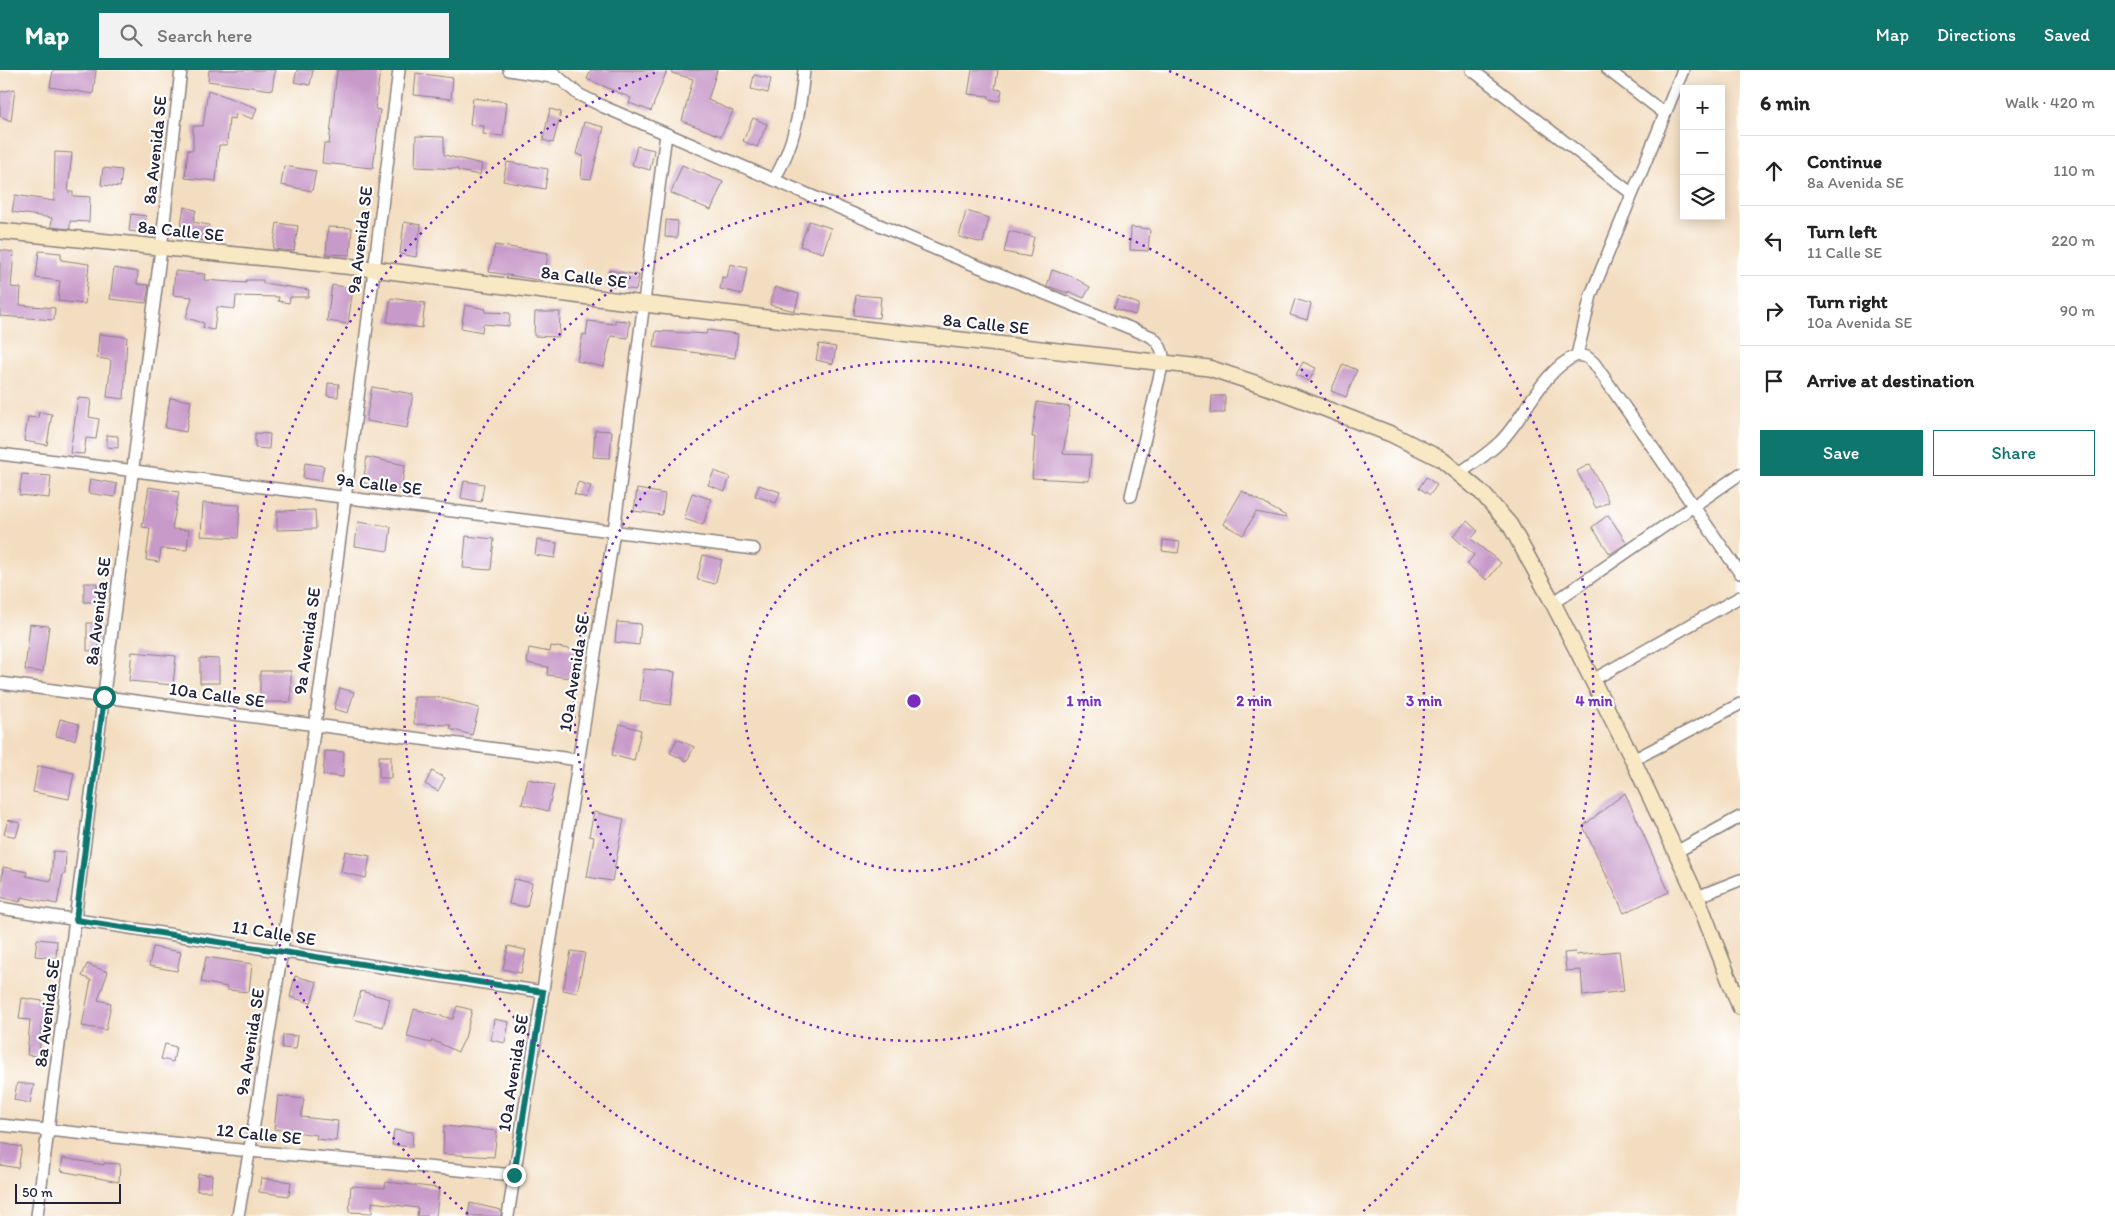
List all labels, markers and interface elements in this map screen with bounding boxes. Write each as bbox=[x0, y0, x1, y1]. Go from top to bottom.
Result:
search box bbox=[99, 13, 449, 58]
text: Map bbox=[25, 21, 69, 50]
icon: search bbox=[117, 21, 145, 49]
text: Search here bbox=[157, 24, 252, 47]
text: Map bbox=[1876, 24, 1909, 46]
text: Directions bbox=[1937, 24, 2016, 46]
text: Saved bbox=[2044, 24, 2090, 46]
map controls bbox=[1680, 85, 1725, 220]
button: + bbox=[1680, 85, 1725, 130]
text: 6 min bbox=[1760, 90, 1810, 115]
text: Walk · 420 m bbox=[2005, 93, 2095, 112]
street label: 8a Avenida SE bbox=[138, 95, 172, 205]
button: − bbox=[1680, 130, 1725, 175]
text: Continue bbox=[1807, 150, 1882, 173]
icon: ahead bbox=[1760, 157, 1788, 185]
text: 110 m bbox=[2053, 161, 2095, 180]
text: 8a Avenida SE bbox=[1807, 173, 1904, 192]
button: layers bbox=[1680, 175, 1725, 220]
street label: 9a Avenida SE bbox=[342, 185, 378, 295]
street label: 8a Calle SE bbox=[137, 216, 225, 246]
text: Turn left bbox=[1807, 220, 1877, 243]
icon: left bbox=[1760, 227, 1788, 255]
text: 220 m bbox=[2051, 231, 2095, 250]
text: 11 Calle SE bbox=[1807, 243, 1882, 262]
street label: 8a Calle SE bbox=[540, 261, 628, 293]
text: Turn right bbox=[1807, 290, 1888, 313]
icon: right bbox=[1760, 297, 1788, 325]
text: 90 m bbox=[2060, 301, 2095, 320]
street label: 8a Calle SE bbox=[942, 309, 1030, 339]
text: 10a Avenida SE bbox=[1807, 313, 1912, 332]
icon: arrive bbox=[1760, 367, 1788, 395]
text: Arrive at destination bbox=[1807, 369, 1974, 392]
button: Save bbox=[1760, 430, 1923, 476]
button: Share bbox=[1933, 430, 2095, 476]
street label: 9a Calle SE bbox=[335, 468, 423, 500]
street label: 8a Avenida SE bbox=[80, 556, 116, 666]
street label: 9a Avenida SE bbox=[289, 586, 325, 696]
street label: 10a Avenida SE bbox=[554, 613, 594, 733]
street label: 10a Calle SE bbox=[168, 677, 266, 713]
route start bbox=[93, 686, 116, 709]
centre of rings bbox=[905, 692, 923, 710]
text: 1 min bbox=[1067, 692, 1102, 710]
text: 2 min bbox=[1236, 692, 1273, 710]
text: 3 min bbox=[1406, 692, 1443, 710]
text: 4 min bbox=[1576, 692, 1613, 710]
street label: 11 Calle SE bbox=[231, 916, 318, 950]
street label: 8a Avenida SE bbox=[29, 958, 65, 1068]
street label: 9a Avenida SE bbox=[231, 987, 269, 1097]
street label: 10a Avenida SE bbox=[493, 1013, 533, 1133]
street label: 12 Calle SE bbox=[215, 1119, 303, 1149]
route end bbox=[503, 1164, 526, 1187]
scale bar bbox=[15, 1181, 121, 1204]
text: 50 m bbox=[22, 1184, 53, 1201]

